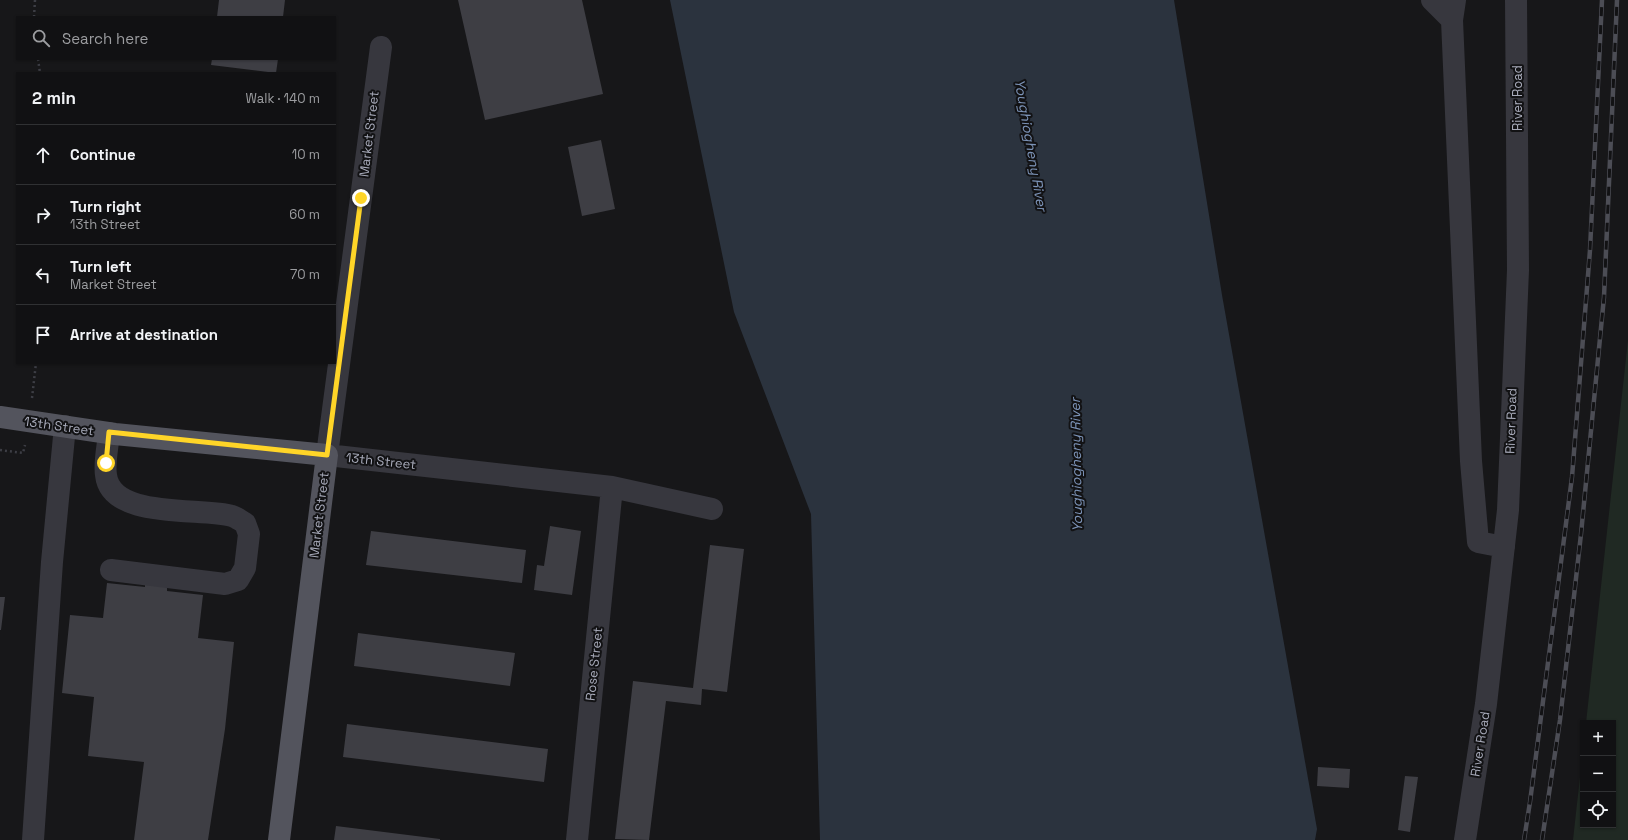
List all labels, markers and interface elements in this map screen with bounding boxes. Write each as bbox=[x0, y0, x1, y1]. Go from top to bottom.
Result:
search box bbox=[16, 16, 336, 60]
icon: search bbox=[30, 27, 52, 49]
text: Search here bbox=[62, 29, 148, 48]
street label: River Road bbox=[1509, 65, 1526, 131]
water label: Youghiogheny River bbox=[1011, 78, 1052, 214]
text: 2 min bbox=[32, 87, 76, 109]
text: Walk · 140 m bbox=[246, 90, 320, 107]
street label: Market Street bbox=[355, 90, 383, 178]
icon: ahead bbox=[32, 144, 54, 166]
text: Continue bbox=[70, 145, 136, 164]
text: 10 m bbox=[292, 146, 320, 163]
route end bbox=[352, 189, 370, 207]
text: Turn right bbox=[70, 197, 141, 216]
icon: right bbox=[32, 204, 54, 226]
text: 60 m bbox=[289, 206, 320, 223]
text: 13th Street bbox=[70, 216, 140, 233]
text: Turn left bbox=[70, 257, 132, 276]
icon: left bbox=[32, 264, 54, 286]
text: 70 m bbox=[290, 266, 320, 283]
text: Market Street bbox=[70, 276, 157, 293]
icon: arrive bbox=[32, 324, 54, 346]
text: Arrive at destination bbox=[70, 325, 218, 344]
street label: River Road bbox=[1501, 388, 1521, 454]
water label: Youghiogheny River bbox=[1066, 396, 1086, 532]
street label: 13th Street bbox=[23, 413, 95, 439]
street label: 13th Street bbox=[345, 449, 417, 473]
route start bbox=[97, 454, 115, 472]
street label: Market Street bbox=[305, 471, 333, 559]
street label: Rose Street bbox=[582, 626, 606, 702]
street label: River Road bbox=[1466, 710, 1494, 778]
map controls bbox=[1580, 720, 1616, 828]
button: + bbox=[1580, 720, 1616, 756]
button: − bbox=[1580, 756, 1616, 792]
button: locate bbox=[1580, 792, 1616, 828]

